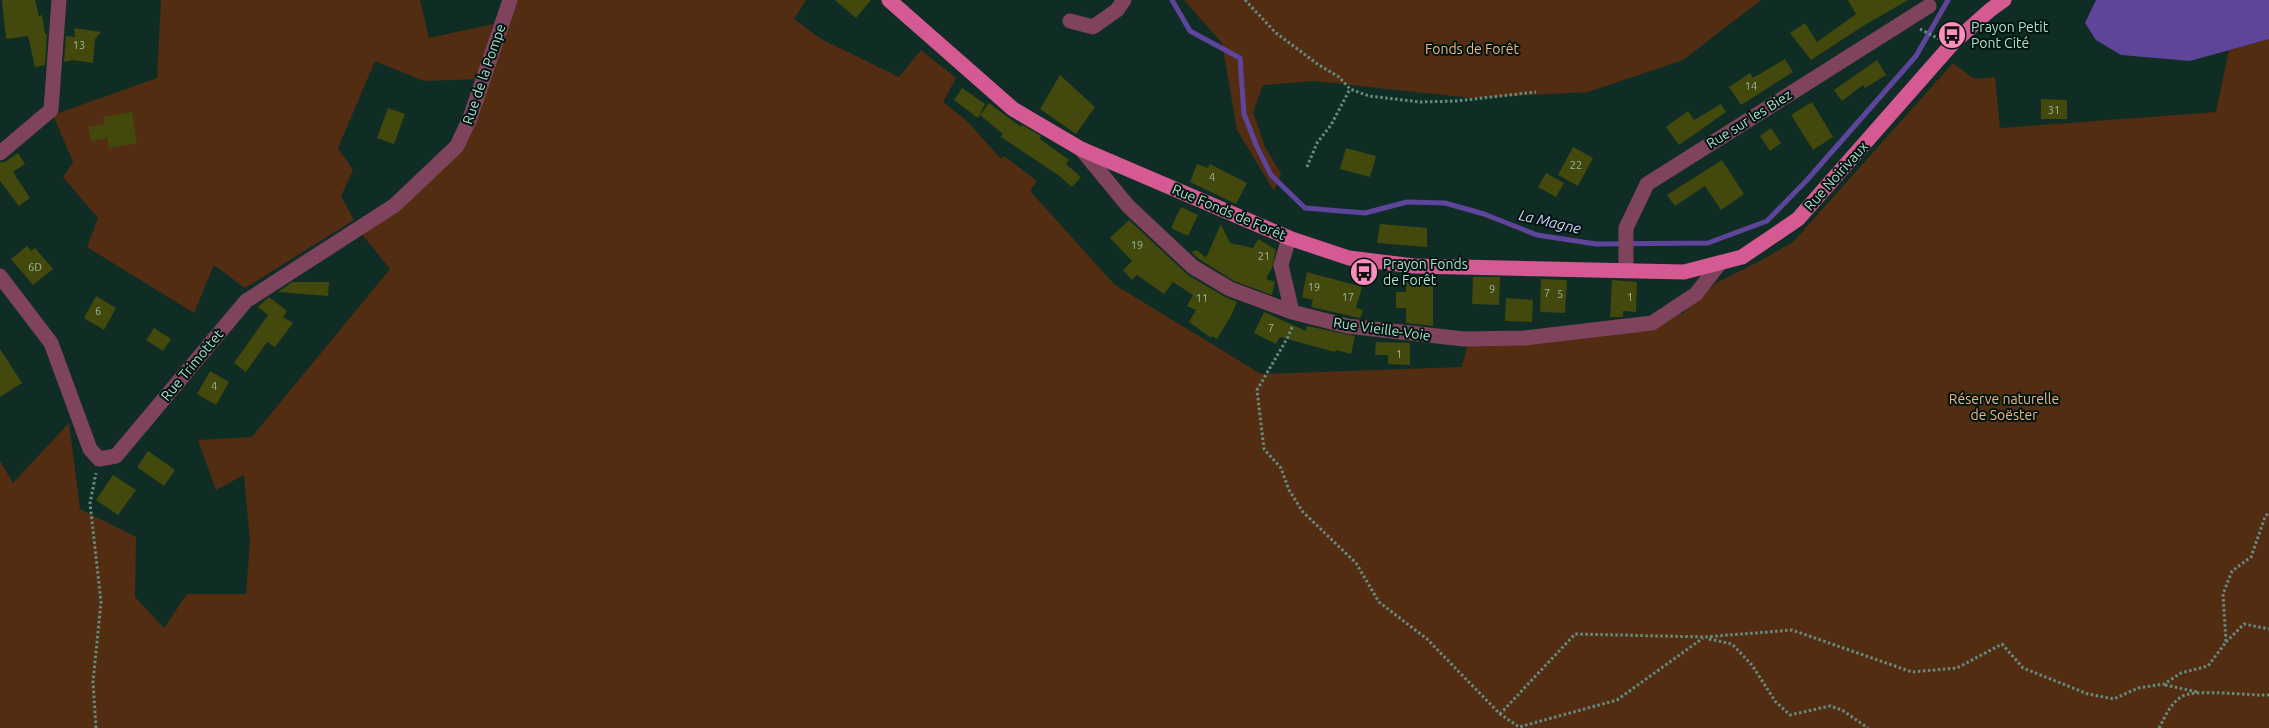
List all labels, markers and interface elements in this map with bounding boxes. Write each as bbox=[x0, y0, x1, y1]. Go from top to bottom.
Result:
place label: Prayon Petit Pont Cité bbox=[1971, 19, 2049, 51]
bus stop icon: Prayon Petit Pont Cité bbox=[1937, 20, 1967, 50]
street label: Rue de la Pompe bbox=[459, 22, 509, 126]
house number: 13 bbox=[73, 39, 85, 51]
park label: Fonds de Forêt bbox=[1425, 41, 1520, 57]
house number: 14 bbox=[1745, 80, 1757, 92]
street label: Rue sur les Biez bbox=[1703, 86, 1795, 152]
house number: 31 bbox=[2048, 104, 2060, 116]
street label: Rue Noirivaux bbox=[1801, 138, 1871, 214]
house number: 22 bbox=[1570, 159, 1582, 171]
house number: 4 bbox=[1209, 171, 1215, 183]
street label: Rue Fonds de Forêt bbox=[1170, 181, 1289, 243]
water label: La Magne bbox=[1517, 206, 1583, 237]
house number: 19 bbox=[1131, 239, 1143, 251]
house number: 21 bbox=[1258, 250, 1270, 262]
place label: Prayon Fonds de Forêt bbox=[1383, 256, 1468, 288]
bus stop icon: Prayon Fonds de Forêt bbox=[1349, 257, 1379, 287]
house number: 6D bbox=[28, 261, 42, 273]
house number: 19 bbox=[1308, 281, 1320, 293]
house number: 9 bbox=[1489, 283, 1495, 295]
house number: 7 bbox=[1544, 287, 1550, 299]
house number: 5 bbox=[1557, 288, 1563, 300]
house number: 17 bbox=[1342, 291, 1354, 303]
house number: 1 bbox=[1627, 291, 1633, 303]
house number: 11 bbox=[1196, 292, 1208, 304]
house number: 6 bbox=[95, 305, 101, 317]
street label: Rue Vieille-Voie bbox=[1332, 314, 1432, 344]
house number: 7 bbox=[1268, 322, 1274, 334]
street label: Rue Trimottet bbox=[158, 326, 227, 404]
house number: 1 bbox=[1396, 348, 1402, 360]
house number: 4 bbox=[211, 380, 217, 392]
park label: Réserve naturelle de Soëster bbox=[1949, 391, 2059, 423]

